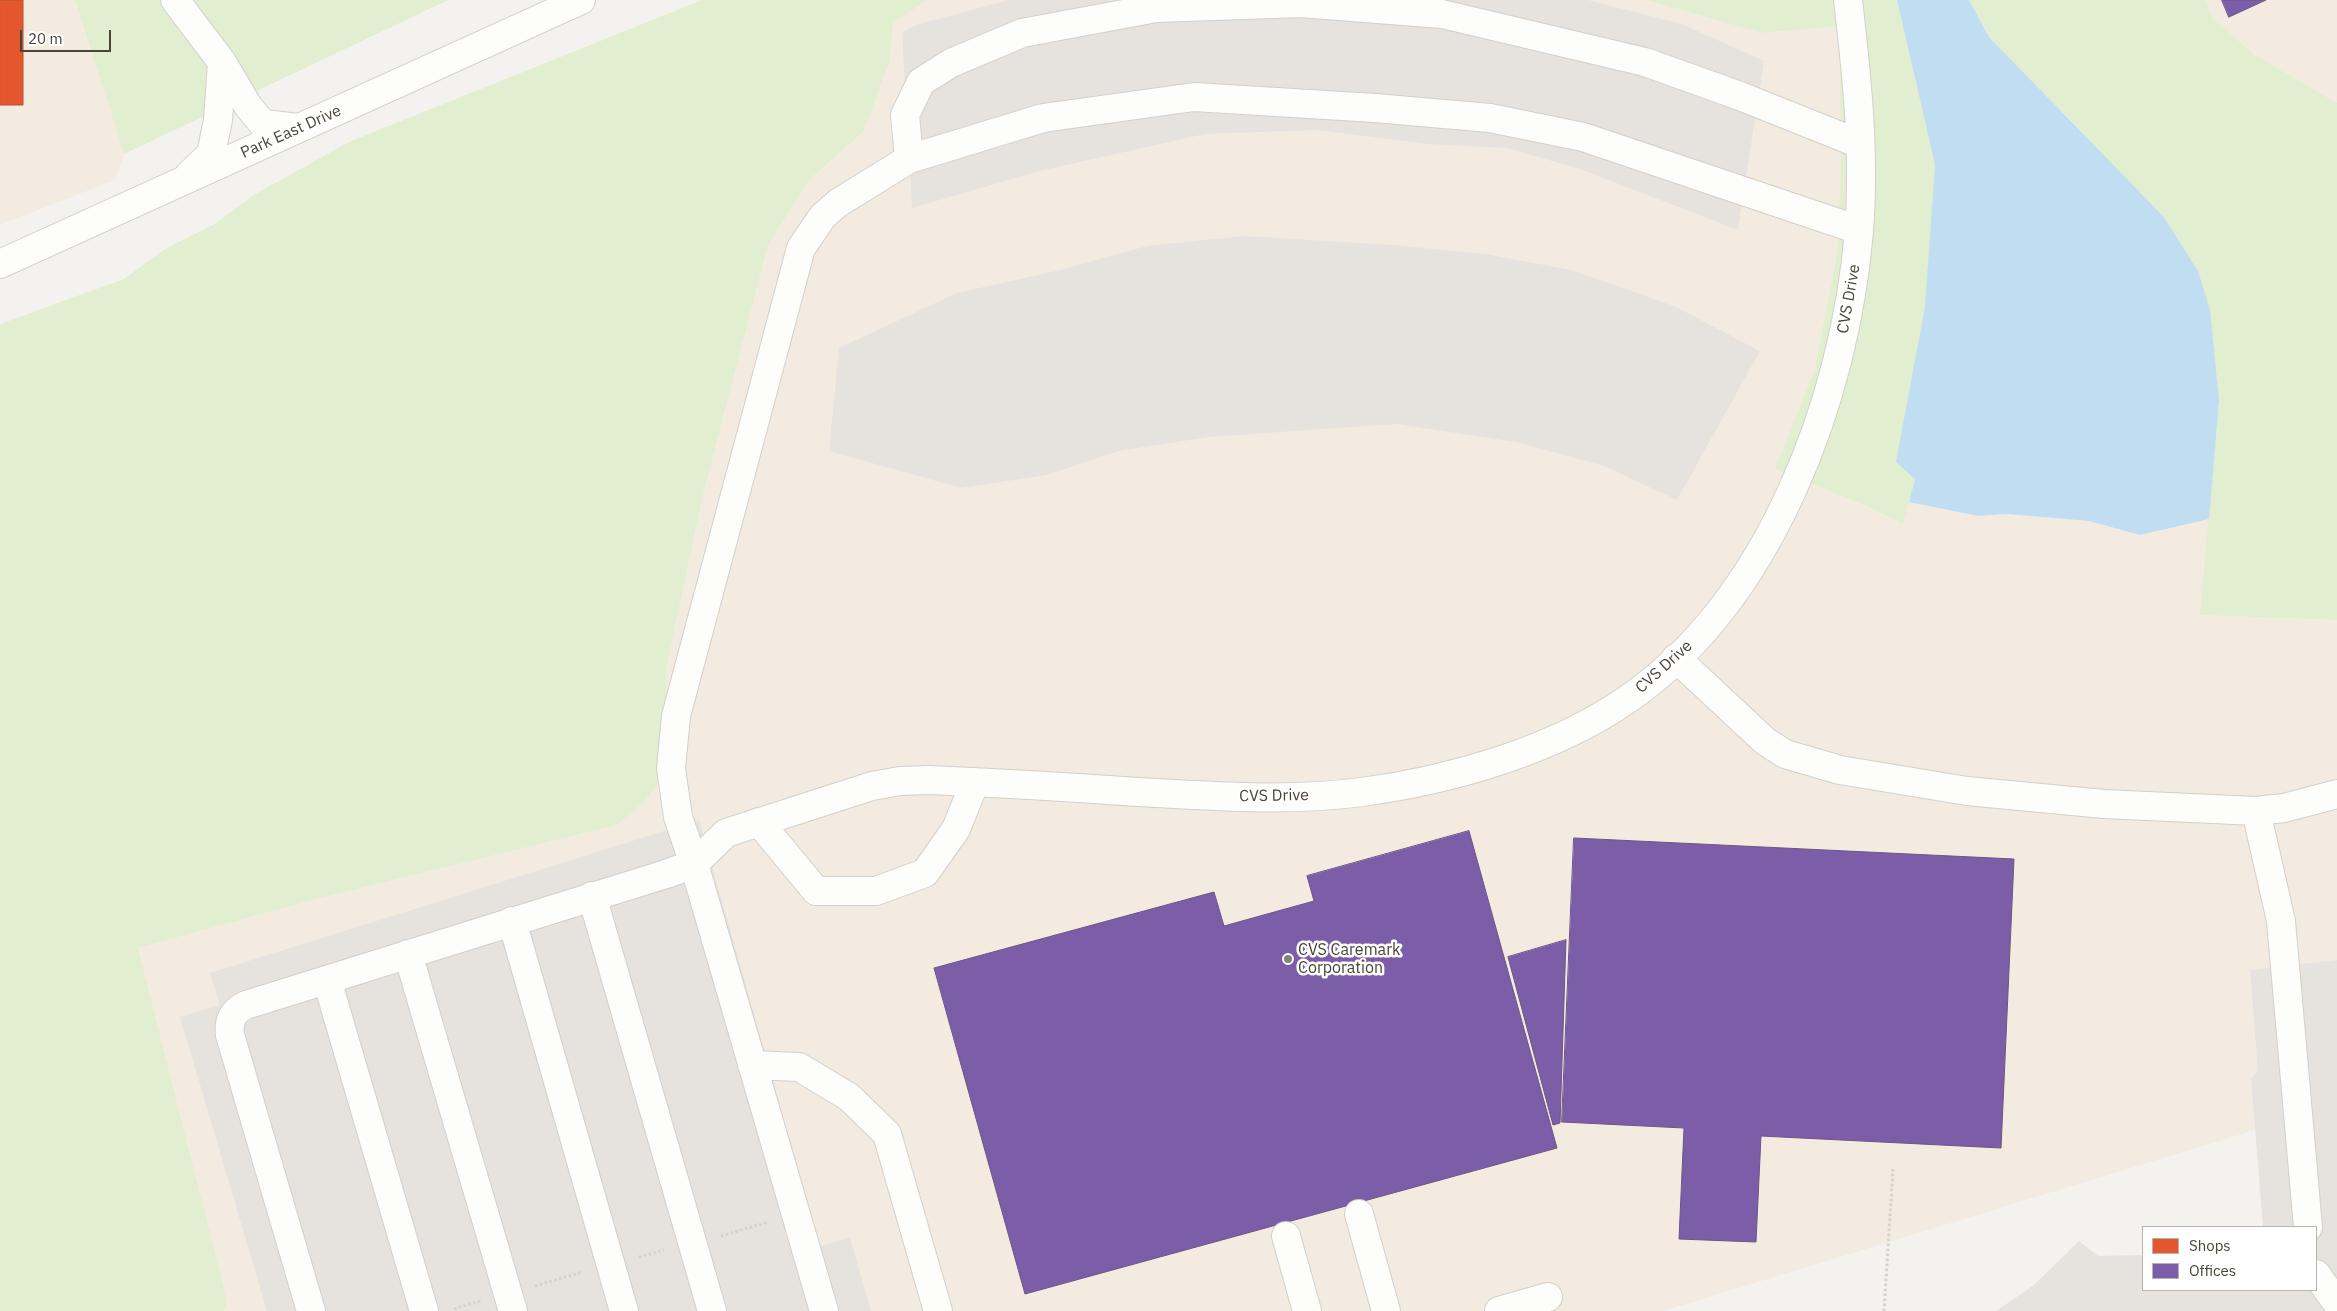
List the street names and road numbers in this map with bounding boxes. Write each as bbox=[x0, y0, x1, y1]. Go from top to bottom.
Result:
street label: Park East Drive bbox=[238, 101, 344, 163]
street label: CVS Drive bbox=[1833, 263, 1865, 335]
street label: CVS Drive bbox=[1632, 637, 1696, 697]
street label: CVS Drive bbox=[1239, 786, 1309, 806]

